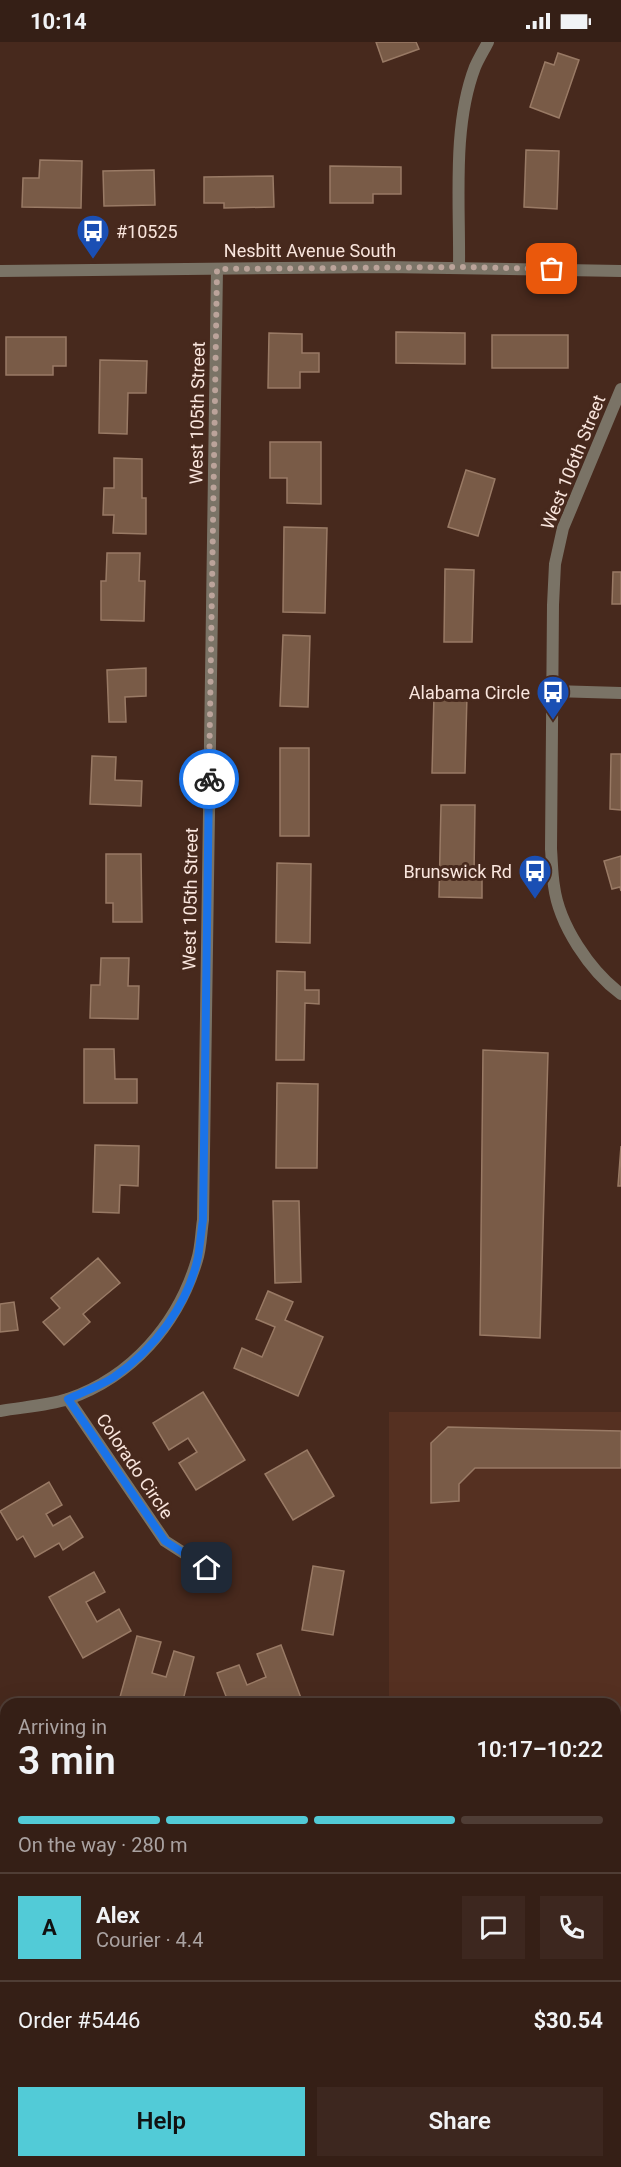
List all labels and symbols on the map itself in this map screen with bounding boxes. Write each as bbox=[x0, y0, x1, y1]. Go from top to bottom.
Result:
bus stop icon: #10525 bbox=[75, 213, 111, 260]
place label: #10525 bbox=[116, 221, 178, 242]
street label: Nesbitt Avenue South bbox=[224, 240, 396, 261]
pin bbox=[526, 243, 577, 294]
street label: West 105th Street bbox=[185, 341, 209, 485]
street label: West 106th Street bbox=[536, 392, 610, 532]
bus stop icon: Alabama Circle bbox=[535, 674, 571, 721]
place label: Alabama Circle bbox=[409, 682, 530, 703]
courier bbox=[179, 749, 239, 809]
street label: West 105th Street bbox=[178, 827, 202, 971]
bus stop icon: Brunswick Rd bbox=[517, 853, 553, 900]
place label: Brunswick Rd bbox=[403, 861, 512, 882]
street label: Colorado Circle bbox=[92, 1409, 178, 1523]
pin bbox=[181, 1542, 232, 1593]

